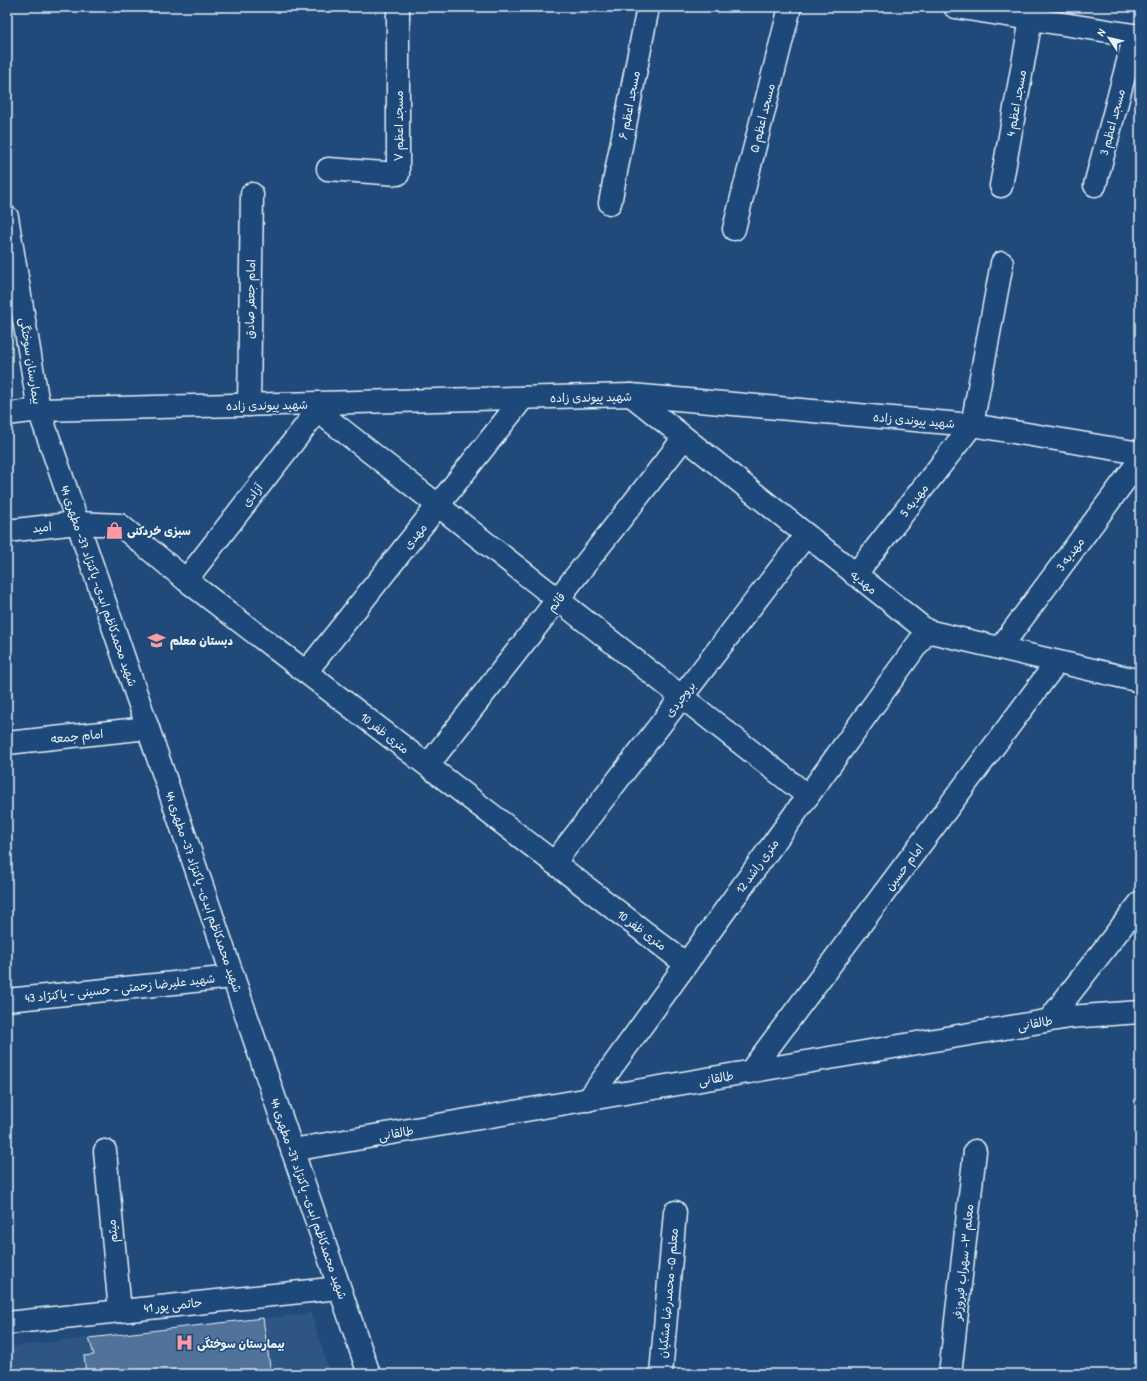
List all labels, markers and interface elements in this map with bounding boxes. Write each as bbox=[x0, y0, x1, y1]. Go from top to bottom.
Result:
north arrow bbox=[1089, 18, 1129, 58]
text: N bbox=[1093, 26, 1108, 39]
street label: مسجد اعظم 4 bbox=[1002, 68, 1031, 138]
street label: مسجد اعظم ۶ bbox=[614, 69, 645, 141]
street label: مسجد اعظم ۵ bbox=[745, 82, 780, 155]
street label: مسجد اعظم 3 bbox=[1095, 87, 1130, 157]
street label: مسجد اعظم ۷ bbox=[390, 90, 408, 162]
street label: امام جعفر صادق bbox=[241, 259, 260, 339]
street label: بیمارستان سوختگی bbox=[16, 316, 46, 406]
street label: شهید پیوندی زاده bbox=[550, 388, 632, 406]
street label: شهید پیوندی زاده bbox=[226, 396, 308, 414]
street label: شهید پیوندی زاده bbox=[872, 408, 956, 432]
street label: آزادی bbox=[237, 479, 267, 510]
street label: مهدیه 5 bbox=[896, 480, 932, 520]
street label: شهید محمدکاظم ابدی- پاکنژاد 37- مطهری 44 bbox=[56, 483, 141, 689]
street label: امید bbox=[31, 518, 53, 536]
street label: مهدی bbox=[399, 519, 431, 553]
shop icon: سبزی خردکنی bbox=[104, 520, 124, 540]
place label: سبزی خردکنی bbox=[127, 522, 191, 539]
street label: مهدیه 3 bbox=[1052, 534, 1088, 574]
street label: مهدیه bbox=[847, 566, 881, 598]
street label: قائم bbox=[543, 589, 570, 616]
school or university icon: دبستان معلم bbox=[147, 630, 167, 650]
place label: دبستان معلم bbox=[170, 632, 234, 650]
street label: بروجردی bbox=[661, 678, 699, 720]
street label: 10 متری ظفر bbox=[357, 709, 413, 757]
street label: امام جمعه bbox=[50, 725, 104, 748]
street label: شهید محمدکاظم ابدی- پاکنژاد 37- مطهری 44 bbox=[161, 789, 246, 995]
street label: 12 متری راشد bbox=[731, 835, 783, 897]
street label: امام حسین bbox=[881, 840, 928, 894]
street label: 10 متری ظفر bbox=[614, 906, 670, 954]
street label: شهید علیرضا زحمتی - حسینی - پاکنژاد 43 bbox=[24, 970, 216, 1006]
street label: طالقانی bbox=[1016, 1012, 1054, 1034]
street label: طالقانی bbox=[697, 1067, 735, 1089]
street label: شهید محمدکاظم ابدی- پاکنژاد 37- مطهری 44 bbox=[266, 1096, 351, 1302]
street label: طالقانی bbox=[377, 1122, 415, 1144]
street label: معلم ۳- سهراب فیروزفر bbox=[948, 1203, 979, 1322]
street label: میثم bbox=[103, 1219, 122, 1243]
street label: معلم ۵- محمدرضا مشکیان bbox=[654, 1227, 683, 1359]
street label: حاتمی پور 41 bbox=[143, 1293, 203, 1317]
hospital icon: بیمارستان سوختگی bbox=[174, 1333, 194, 1353]
place label: بیمارستان سوختگی bbox=[197, 1335, 285, 1352]

